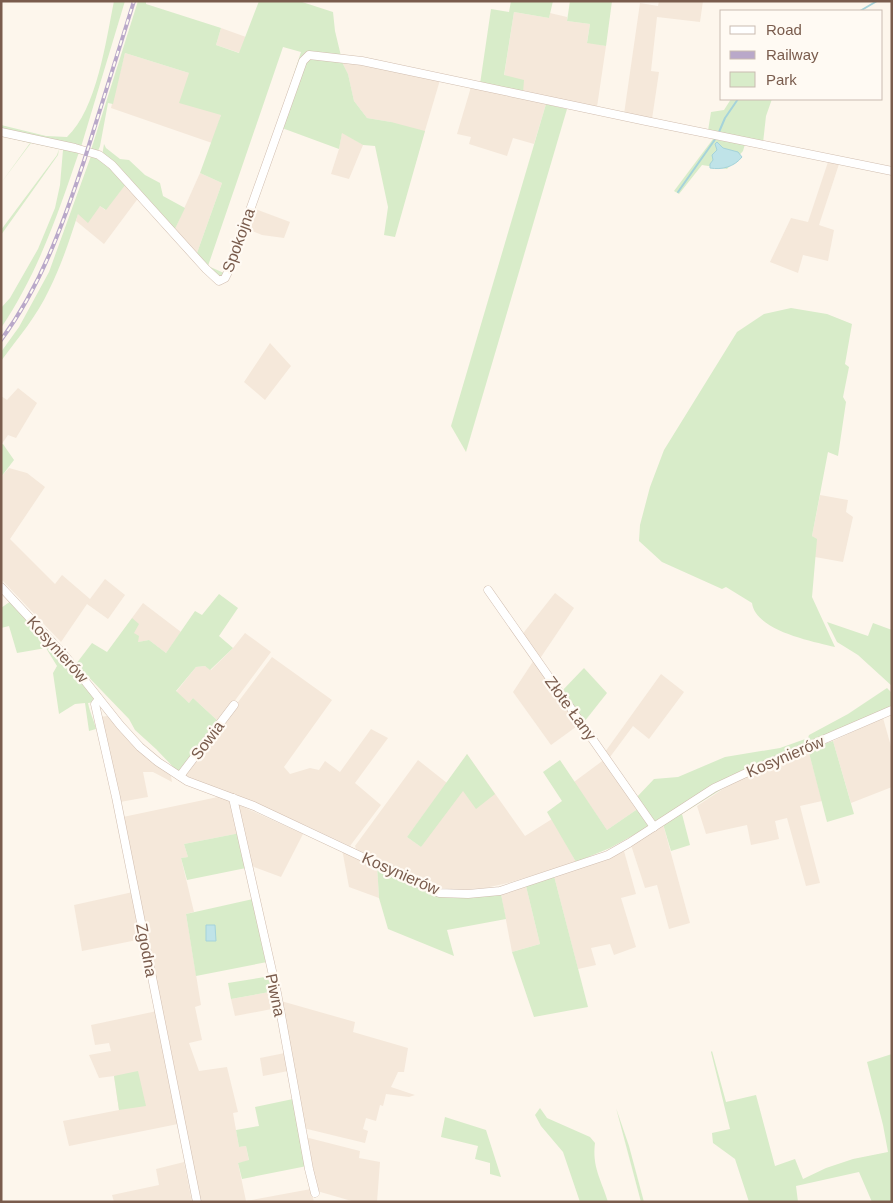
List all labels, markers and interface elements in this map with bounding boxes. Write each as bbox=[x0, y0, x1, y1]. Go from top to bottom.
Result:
legend bbox=[720, 10, 883, 100]
text: Road bbox=[766, 21, 802, 38]
text: Railway bbox=[766, 46, 819, 63]
text: Park bbox=[766, 71, 797, 88]
street label: Spokojna bbox=[219, 206, 258, 274]
street label: Kosynierów bbox=[24, 613, 92, 686]
street label: Złote Łany bbox=[542, 673, 599, 744]
street label: Sowia bbox=[187, 718, 227, 763]
street label: Kosynierów bbox=[744, 732, 827, 780]
street label: Kosynierów bbox=[360, 849, 442, 898]
street label: Zgodna bbox=[133, 922, 160, 978]
street label: Piwna bbox=[263, 972, 288, 1018]

